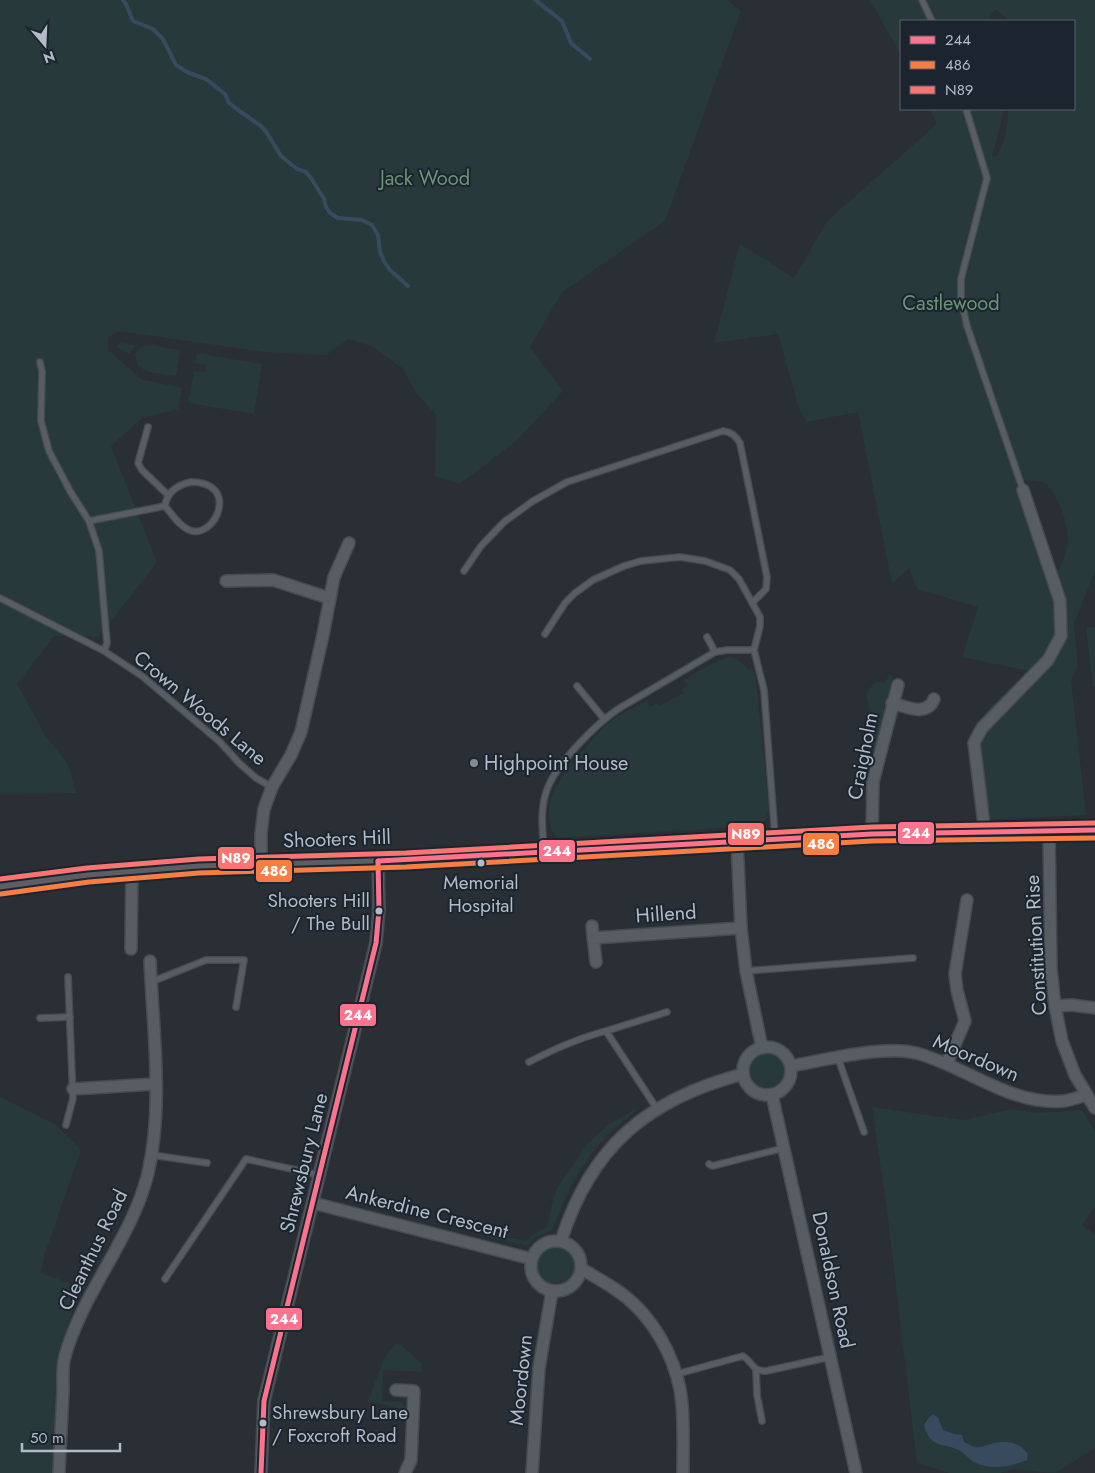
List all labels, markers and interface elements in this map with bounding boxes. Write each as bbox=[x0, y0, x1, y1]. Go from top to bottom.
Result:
north arrow bbox=[20, 20, 70, 70]
legend bbox=[900, 20, 1075, 110]
text: 244 bbox=[945, 29, 971, 51]
text: N bbox=[41, 46, 58, 69]
text: 486 bbox=[945, 54, 971, 76]
text: N89 bbox=[945, 79, 973, 101]
park label: Jack Wood bbox=[377, 164, 470, 193]
park label: Castlewood bbox=[902, 289, 1000, 318]
street label: Crown Woods Lane bbox=[127, 644, 273, 772]
street label: Craigholm bbox=[840, 710, 886, 802]
place label: Highpoint House bbox=[484, 749, 628, 778]
marker: Highpoint House bbox=[468, 757, 480, 769]
line badge: 244 bbox=[897, 821, 935, 845]
line badge: N89 bbox=[727, 822, 765, 846]
street label: Shooters Hill bbox=[283, 823, 391, 855]
text: 244 bbox=[902, 823, 931, 843]
text: N89 bbox=[731, 824, 761, 844]
line badge: 486 bbox=[802, 832, 840, 856]
text: 486 bbox=[807, 834, 835, 854]
line badge: 244 bbox=[538, 839, 576, 863]
text: 244 bbox=[543, 841, 572, 861]
line badge: N89 bbox=[217, 846, 255, 870]
text: N89 bbox=[221, 848, 251, 868]
marker: Memorial Hospital bbox=[476, 858, 486, 868]
line badge: 486 bbox=[255, 859, 293, 883]
text: 486 bbox=[260, 861, 288, 881]
place label: Memorial Hospital bbox=[443, 869, 519, 919]
street label: Constitution Rise bbox=[1018, 874, 1054, 1016]
place label: Shooters Hill / The Bull bbox=[267, 887, 370, 937]
street label: Hillend bbox=[635, 897, 697, 931]
marker: Shooters Hill / The Bull bbox=[374, 906, 384, 916]
line badge: 244 bbox=[339, 1003, 377, 1027]
text: 244 bbox=[344, 1005, 373, 1025]
street label: Moordown bbox=[928, 1027, 1024, 1089]
street label: Shrewsbury Lane bbox=[273, 1090, 335, 1236]
street label: Ankerdine Crescent bbox=[343, 1178, 511, 1246]
street label: Cleanthus Road bbox=[51, 1184, 135, 1316]
street label: Donaldson Road bbox=[804, 1209, 862, 1351]
line badge: 244 bbox=[265, 1307, 303, 1331]
text: 244 bbox=[270, 1309, 299, 1329]
street label: Moordown bbox=[502, 1333, 540, 1427]
place label: Shrewsbury Lane / Foxcroft Road bbox=[272, 1399, 408, 1449]
marker: Shrewsbury Lane / Foxcroft Road bbox=[258, 1418, 268, 1428]
scale bar bbox=[22, 1420, 120, 1452]
text: 50 m bbox=[30, 1427, 64, 1449]

